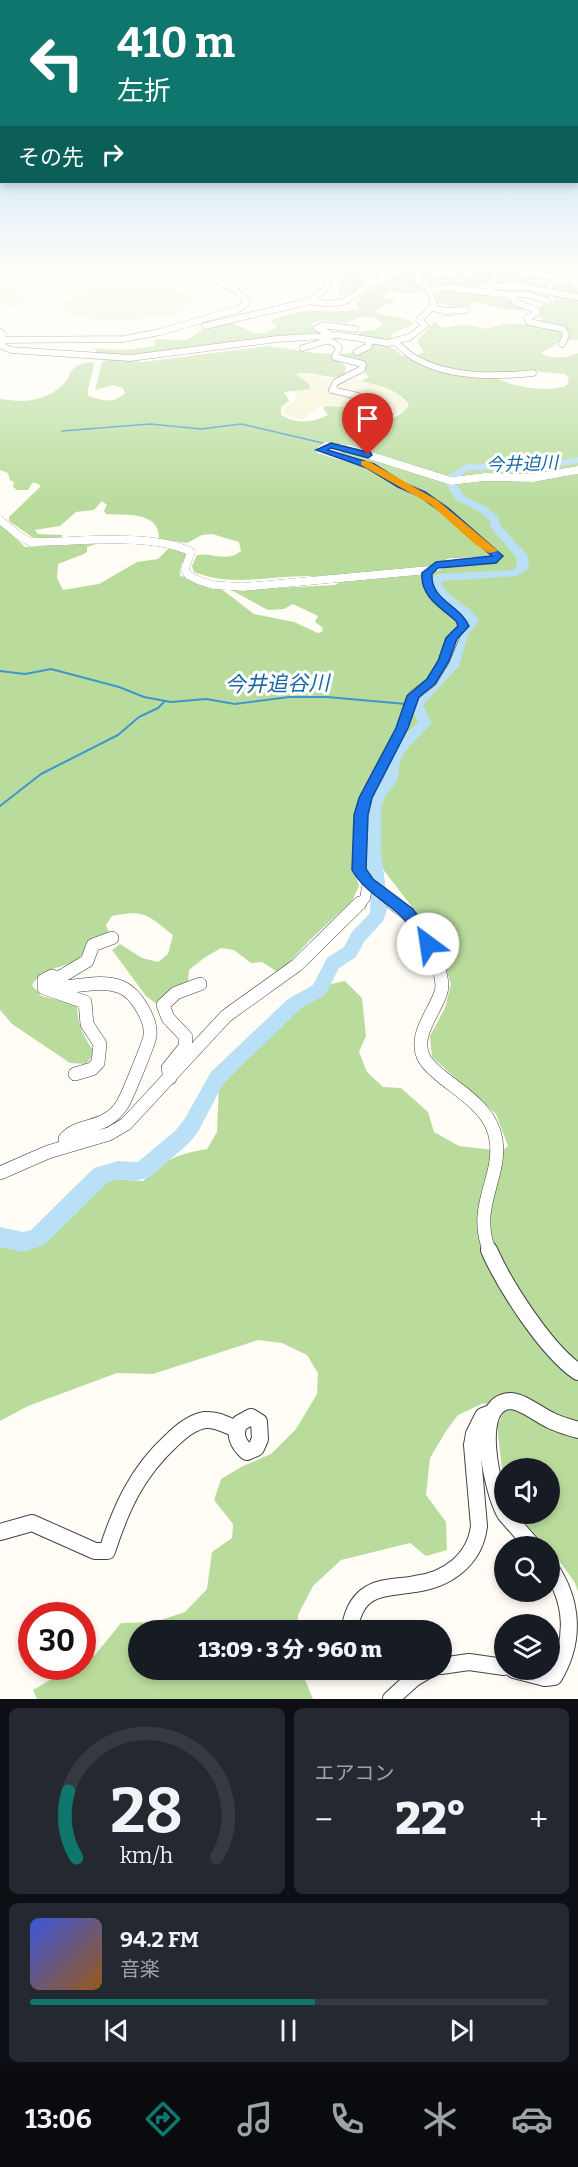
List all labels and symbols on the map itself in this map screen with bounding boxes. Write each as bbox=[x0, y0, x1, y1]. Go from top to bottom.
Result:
pin bbox=[342, 393, 393, 455]
water label: 今井迫川 bbox=[486, 452, 560, 476]
water label: 今井追谷川 bbox=[224, 670, 332, 698]
position arrow bbox=[396, 912, 460, 976]
speed limit sign: 30 bbox=[18, 1602, 96, 1680]

